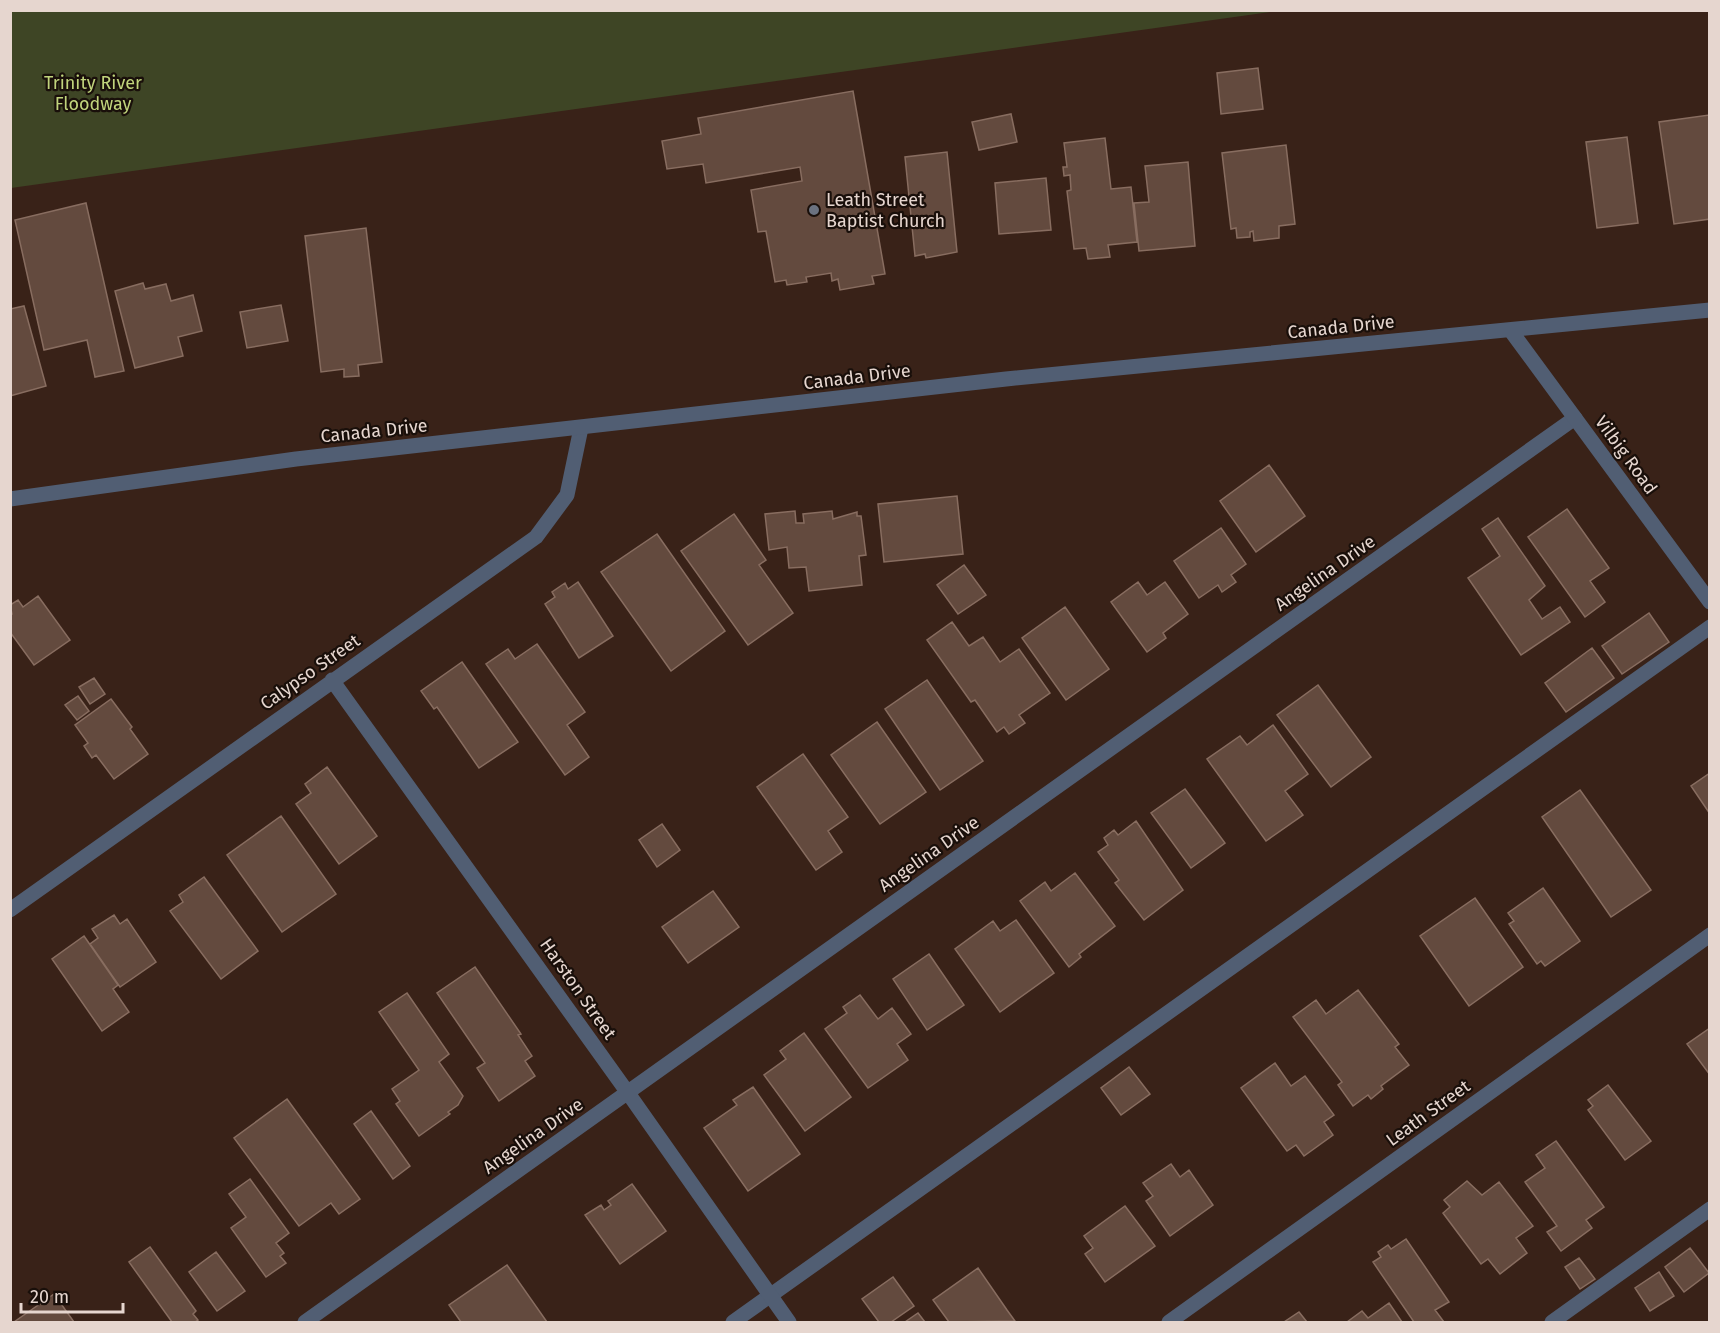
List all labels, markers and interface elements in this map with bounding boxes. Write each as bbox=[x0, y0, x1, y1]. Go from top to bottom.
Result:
park label: Trinity River Floodway bbox=[44, 72, 142, 115]
place label: Leath Street Baptist Church bbox=[826, 189, 945, 232]
marker: Leath Street Baptist Church bbox=[807, 203, 821, 217]
street label: Canada Drive bbox=[1286, 310, 1396, 344]
street label: Canada Drive bbox=[802, 360, 912, 394]
street label: Vilbig Road bbox=[1590, 411, 1662, 499]
street label: Canada Drive bbox=[319, 414, 429, 448]
street label: Angelina Drive bbox=[1271, 530, 1379, 616]
street label: Calypso Street bbox=[256, 629, 365, 714]
street label: Angelina Drive bbox=[875, 811, 983, 897]
street label: Harston Street bbox=[535, 934, 621, 1044]
street label: Leath Street bbox=[1382, 1075, 1475, 1151]
street label: Angelina Drive bbox=[479, 1093, 587, 1179]
scale bar bbox=[21, 1276, 123, 1314]
text: 20 m bbox=[30, 1286, 69, 1308]

